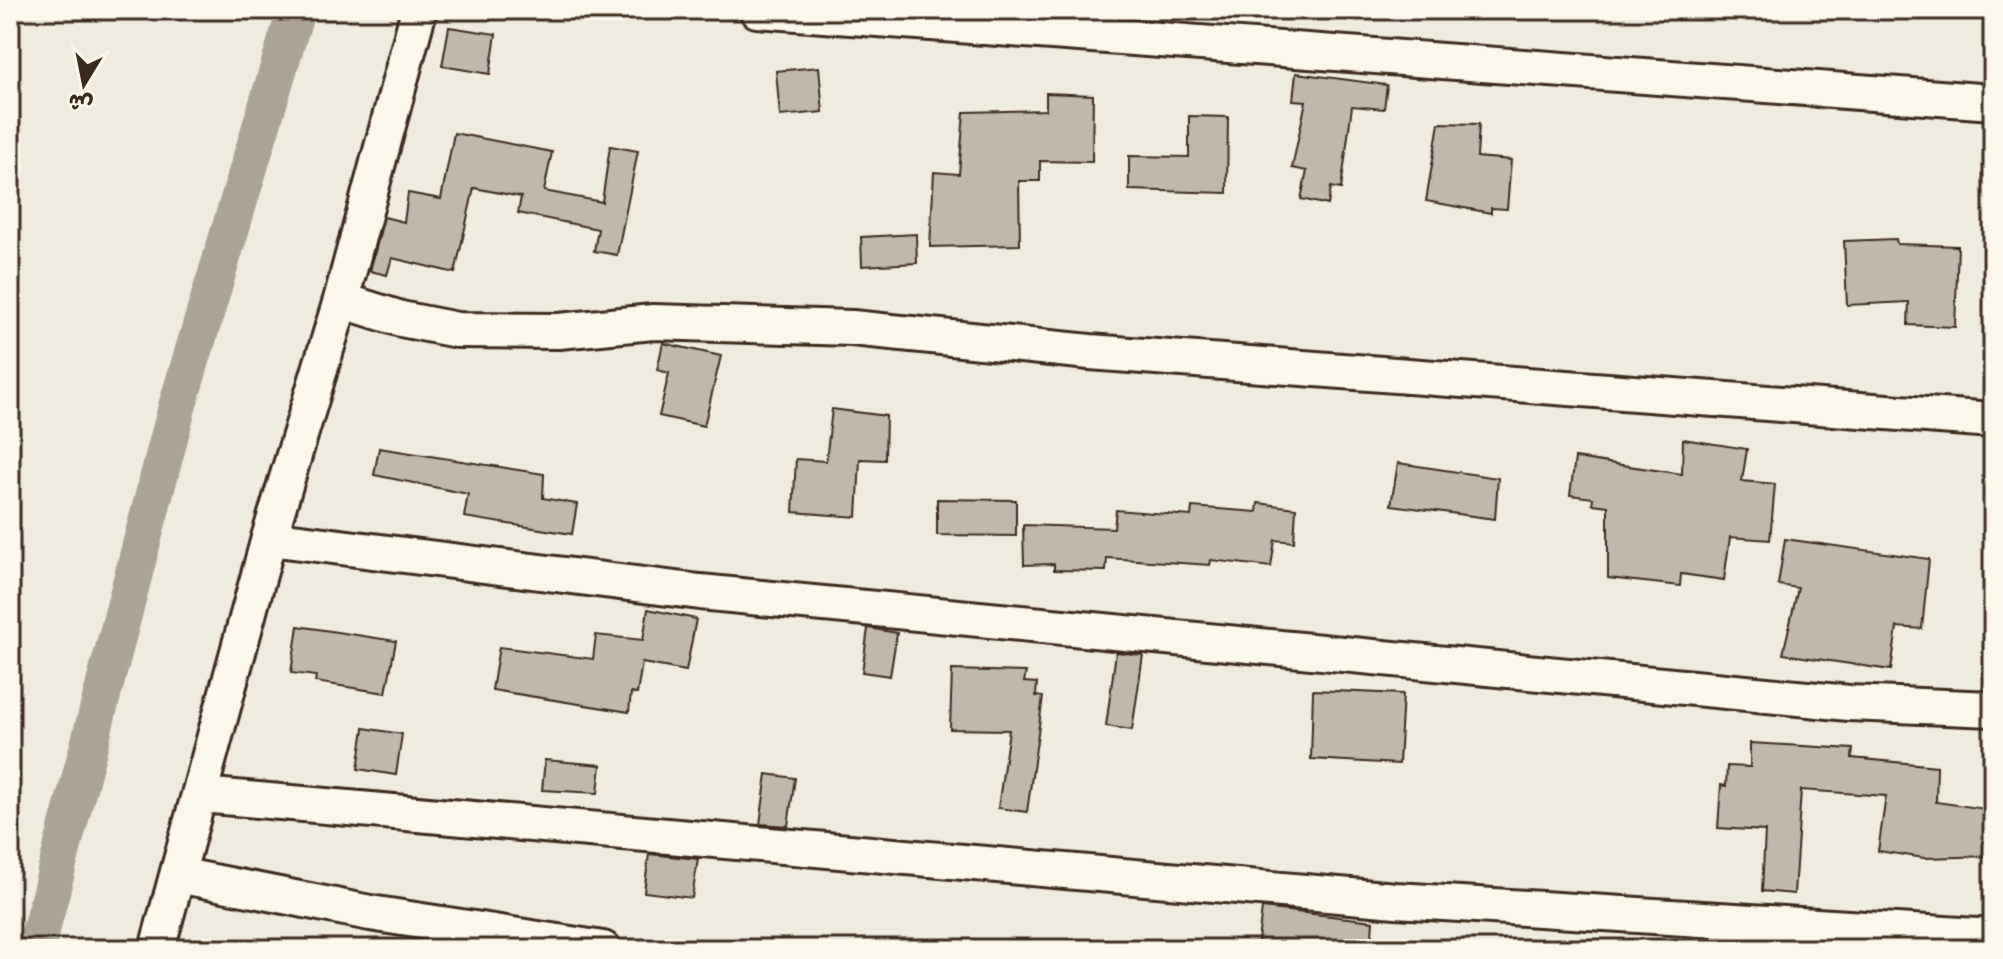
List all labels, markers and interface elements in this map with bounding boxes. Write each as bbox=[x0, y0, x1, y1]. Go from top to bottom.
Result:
north arrow bbox=[44, 44, 124, 124]
text: ش bbox=[66, 85, 95, 120]

